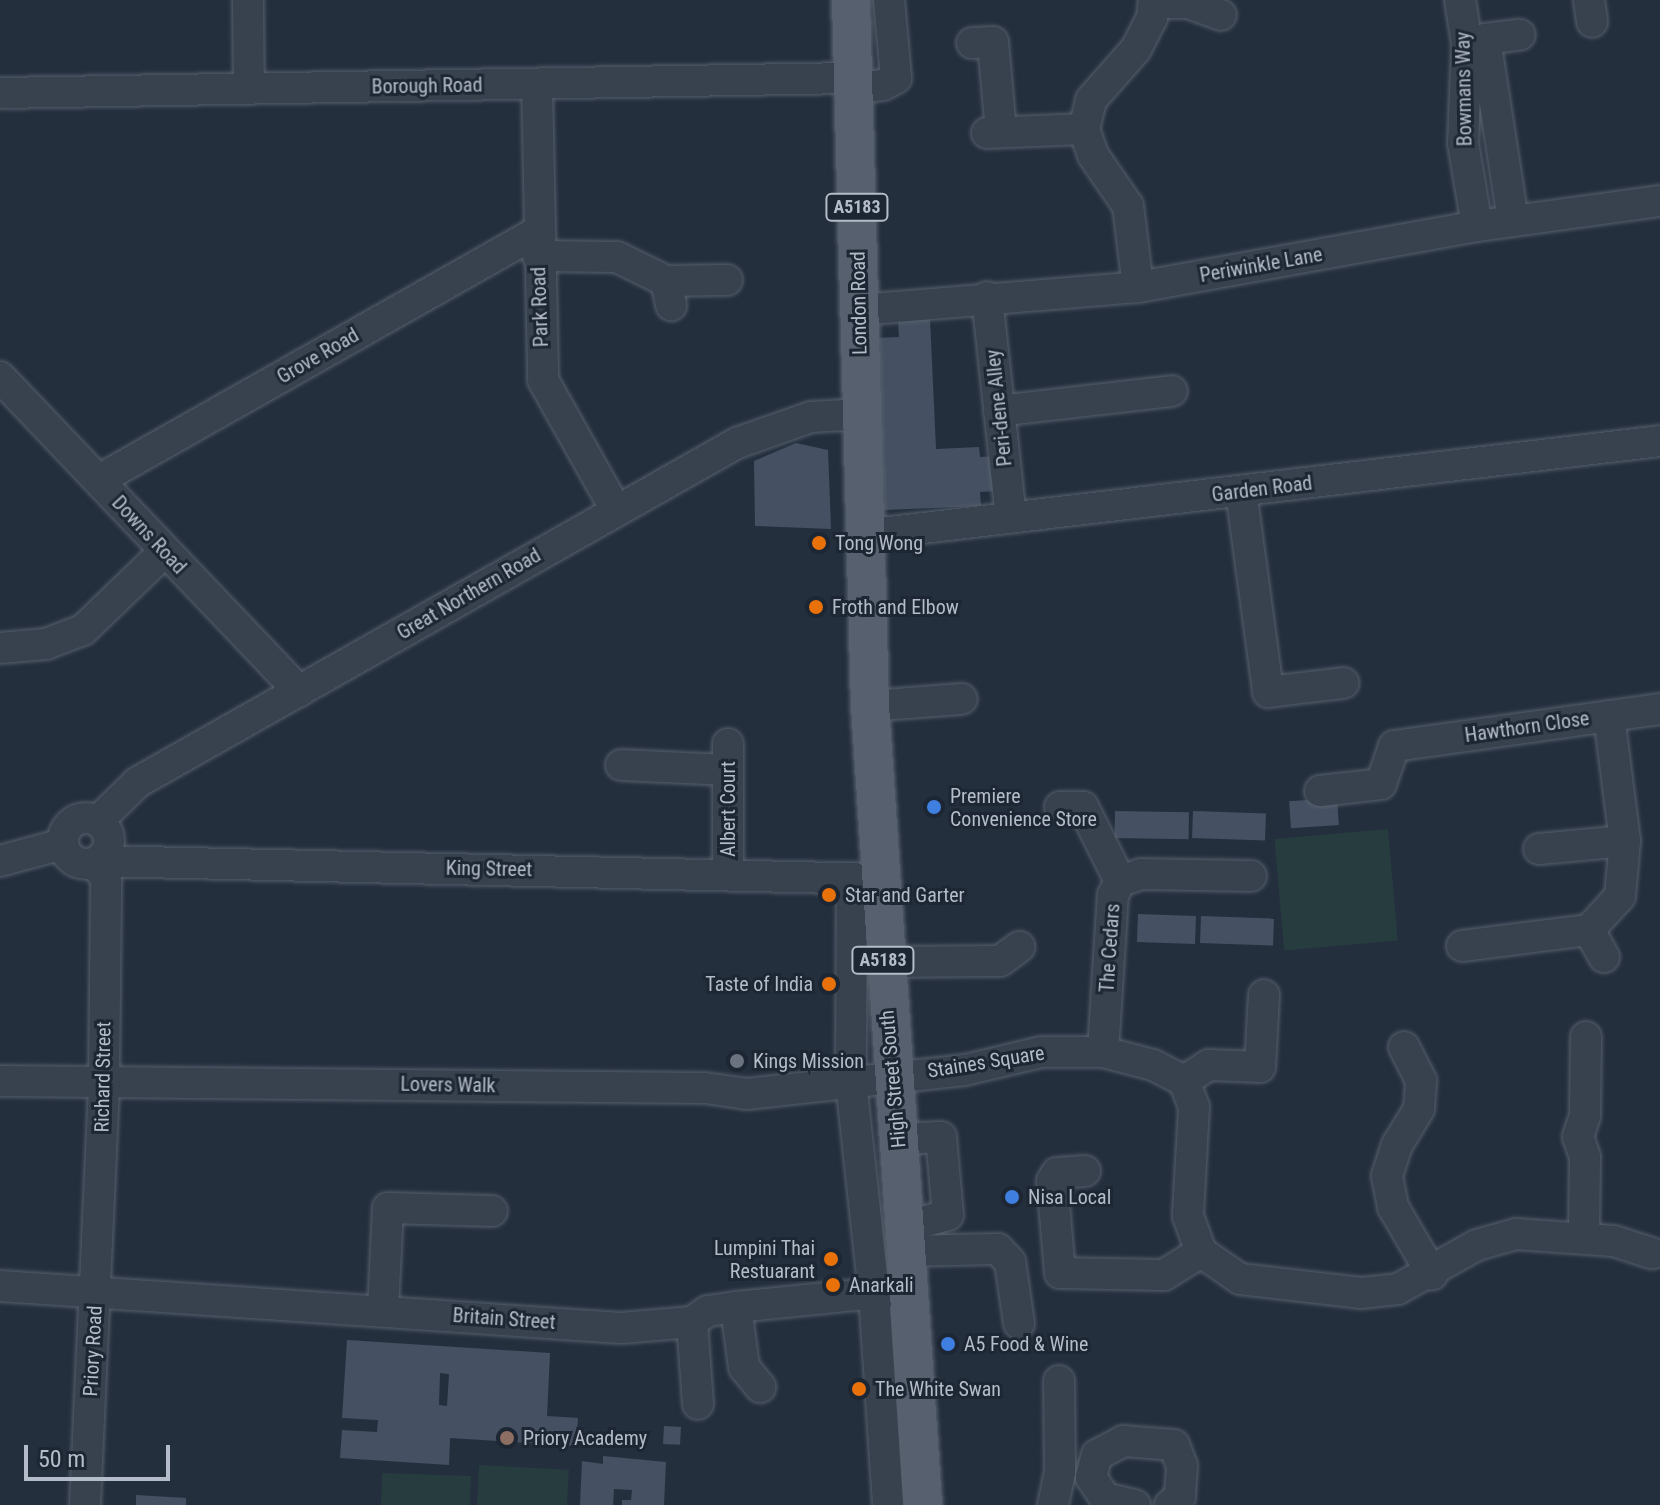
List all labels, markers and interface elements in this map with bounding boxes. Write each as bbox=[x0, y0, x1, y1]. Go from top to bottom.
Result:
street label: Bowmans Way bbox=[1451, 31, 1477, 147]
street label: Borough Road bbox=[371, 73, 483, 99]
road number: A5183 bbox=[825, 193, 889, 221]
street label: Periwinkle Lane bbox=[1198, 242, 1324, 288]
street label: London Road bbox=[846, 251, 872, 355]
street label: Park Road bbox=[527, 266, 553, 348]
street label: Grove Road bbox=[273, 323, 363, 389]
street label: Peri-dene Alley bbox=[981, 348, 1017, 468]
street label: Garden Road bbox=[1210, 471, 1314, 507]
street label: Downs Road bbox=[107, 491, 191, 579]
place label: Tong Wong bbox=[835, 531, 923, 555]
marker: Tong Wong bbox=[810, 534, 828, 552]
street label: Great Northern Road bbox=[393, 543, 545, 645]
place label: Froth and Elbow bbox=[832, 595, 959, 619]
marker: Froth and Elbow bbox=[807, 598, 825, 616]
street label: Hawthorn Close bbox=[1463, 706, 1591, 748]
street label: Albert Court bbox=[716, 761, 740, 857]
place label: Premiere Convenience Store bbox=[950, 784, 1097, 831]
marker: Premiere Convenience Store bbox=[925, 798, 943, 816]
street label: King Street bbox=[446, 856, 532, 882]
place label: Star and Garter bbox=[845, 883, 965, 907]
marker: Star and Garter bbox=[820, 886, 838, 904]
street label: The Cedars bbox=[1095, 903, 1125, 993]
road number: A5183 bbox=[851, 946, 915, 974]
place label: Taste of India bbox=[705, 972, 813, 996]
marker: Taste of India bbox=[820, 975, 838, 993]
street label: High Street South bbox=[875, 1009, 911, 1149]
street label: Richard Street bbox=[90, 1021, 116, 1133]
street label: Staines Square bbox=[926, 1041, 1046, 1083]
place label: Kings Mission bbox=[753, 1049, 864, 1073]
marker: Kings Mission bbox=[728, 1052, 746, 1070]
street label: Lovers Walk bbox=[400, 1072, 496, 1098]
place label: Nisa Local bbox=[1028, 1185, 1111, 1209]
marker: Nisa Local bbox=[1003, 1188, 1021, 1206]
place label: Lumpini Thai Restuarant bbox=[714, 1236, 815, 1283]
marker: Lumpini Thai Restuarant bbox=[822, 1250, 840, 1268]
place label: Anarkali bbox=[849, 1273, 914, 1297]
marker: Anarkali bbox=[824, 1276, 842, 1294]
street label: Britain Street bbox=[452, 1303, 556, 1335]
street label: Priory Road bbox=[79, 1305, 107, 1397]
place label: A5 Food & Wine bbox=[964, 1332, 1088, 1356]
marker: A5 Food & Wine bbox=[939, 1335, 957, 1353]
place label: The White Swan bbox=[875, 1377, 1001, 1401]
marker: The White Swan bbox=[850, 1380, 868, 1398]
place label: Priory Academy bbox=[523, 1426, 647, 1450]
scale bar bbox=[28, 1429, 174, 1479]
marker: Priory Academy bbox=[498, 1429, 516, 1447]
text: 50 m bbox=[38, 1445, 85, 1473]

